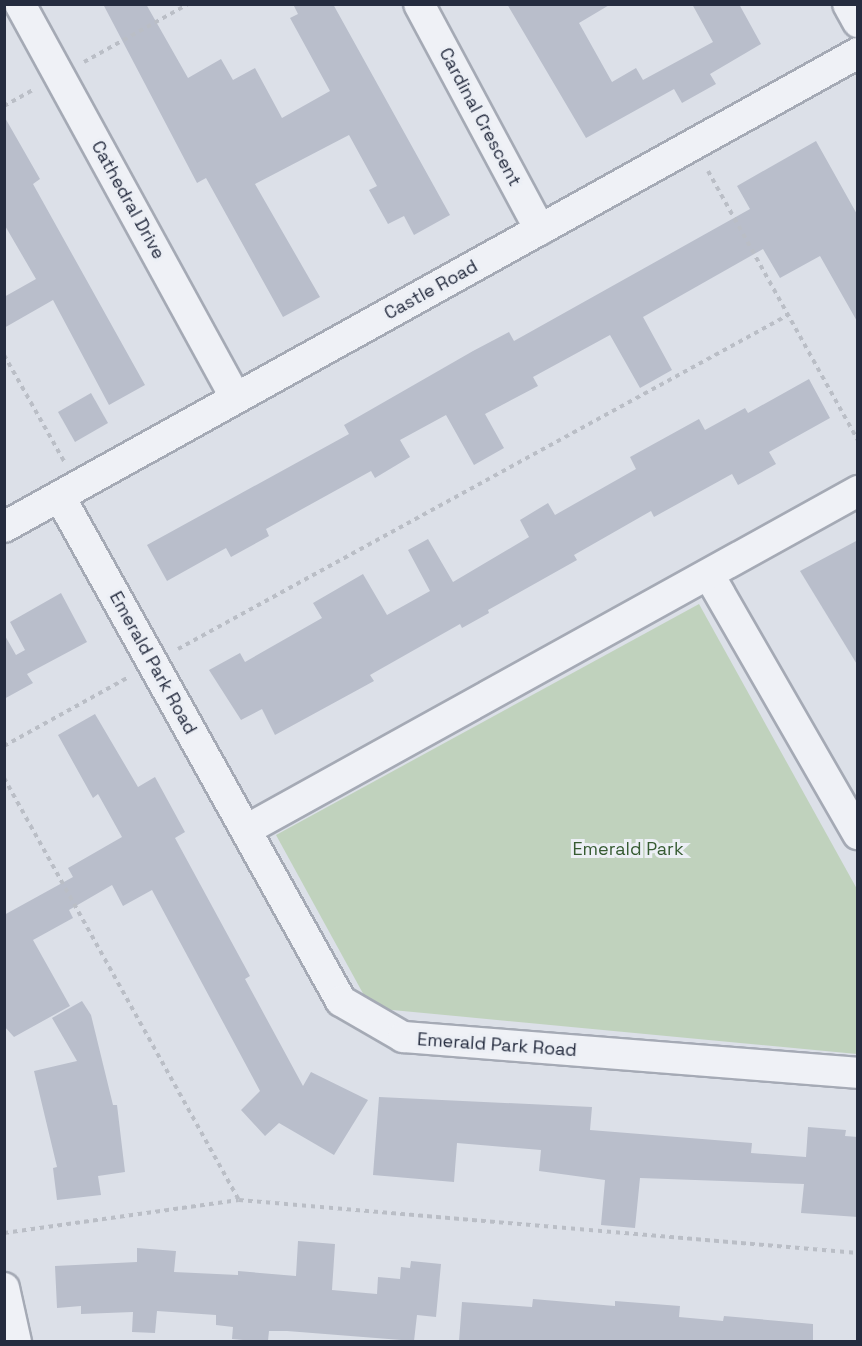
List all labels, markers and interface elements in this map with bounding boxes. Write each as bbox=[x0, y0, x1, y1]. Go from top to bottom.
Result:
street label: Cardinal Crescent bbox=[434, 44, 526, 190]
street label: Cathedral Drive bbox=[87, 137, 169, 263]
street label: Castle Road bbox=[381, 256, 481, 324]
street label: Emerald Park Road bbox=[105, 588, 201, 738]
park label: Emerald Park bbox=[572, 838, 684, 860]
street label: Emerald Park Road bbox=[416, 1029, 578, 1061]

